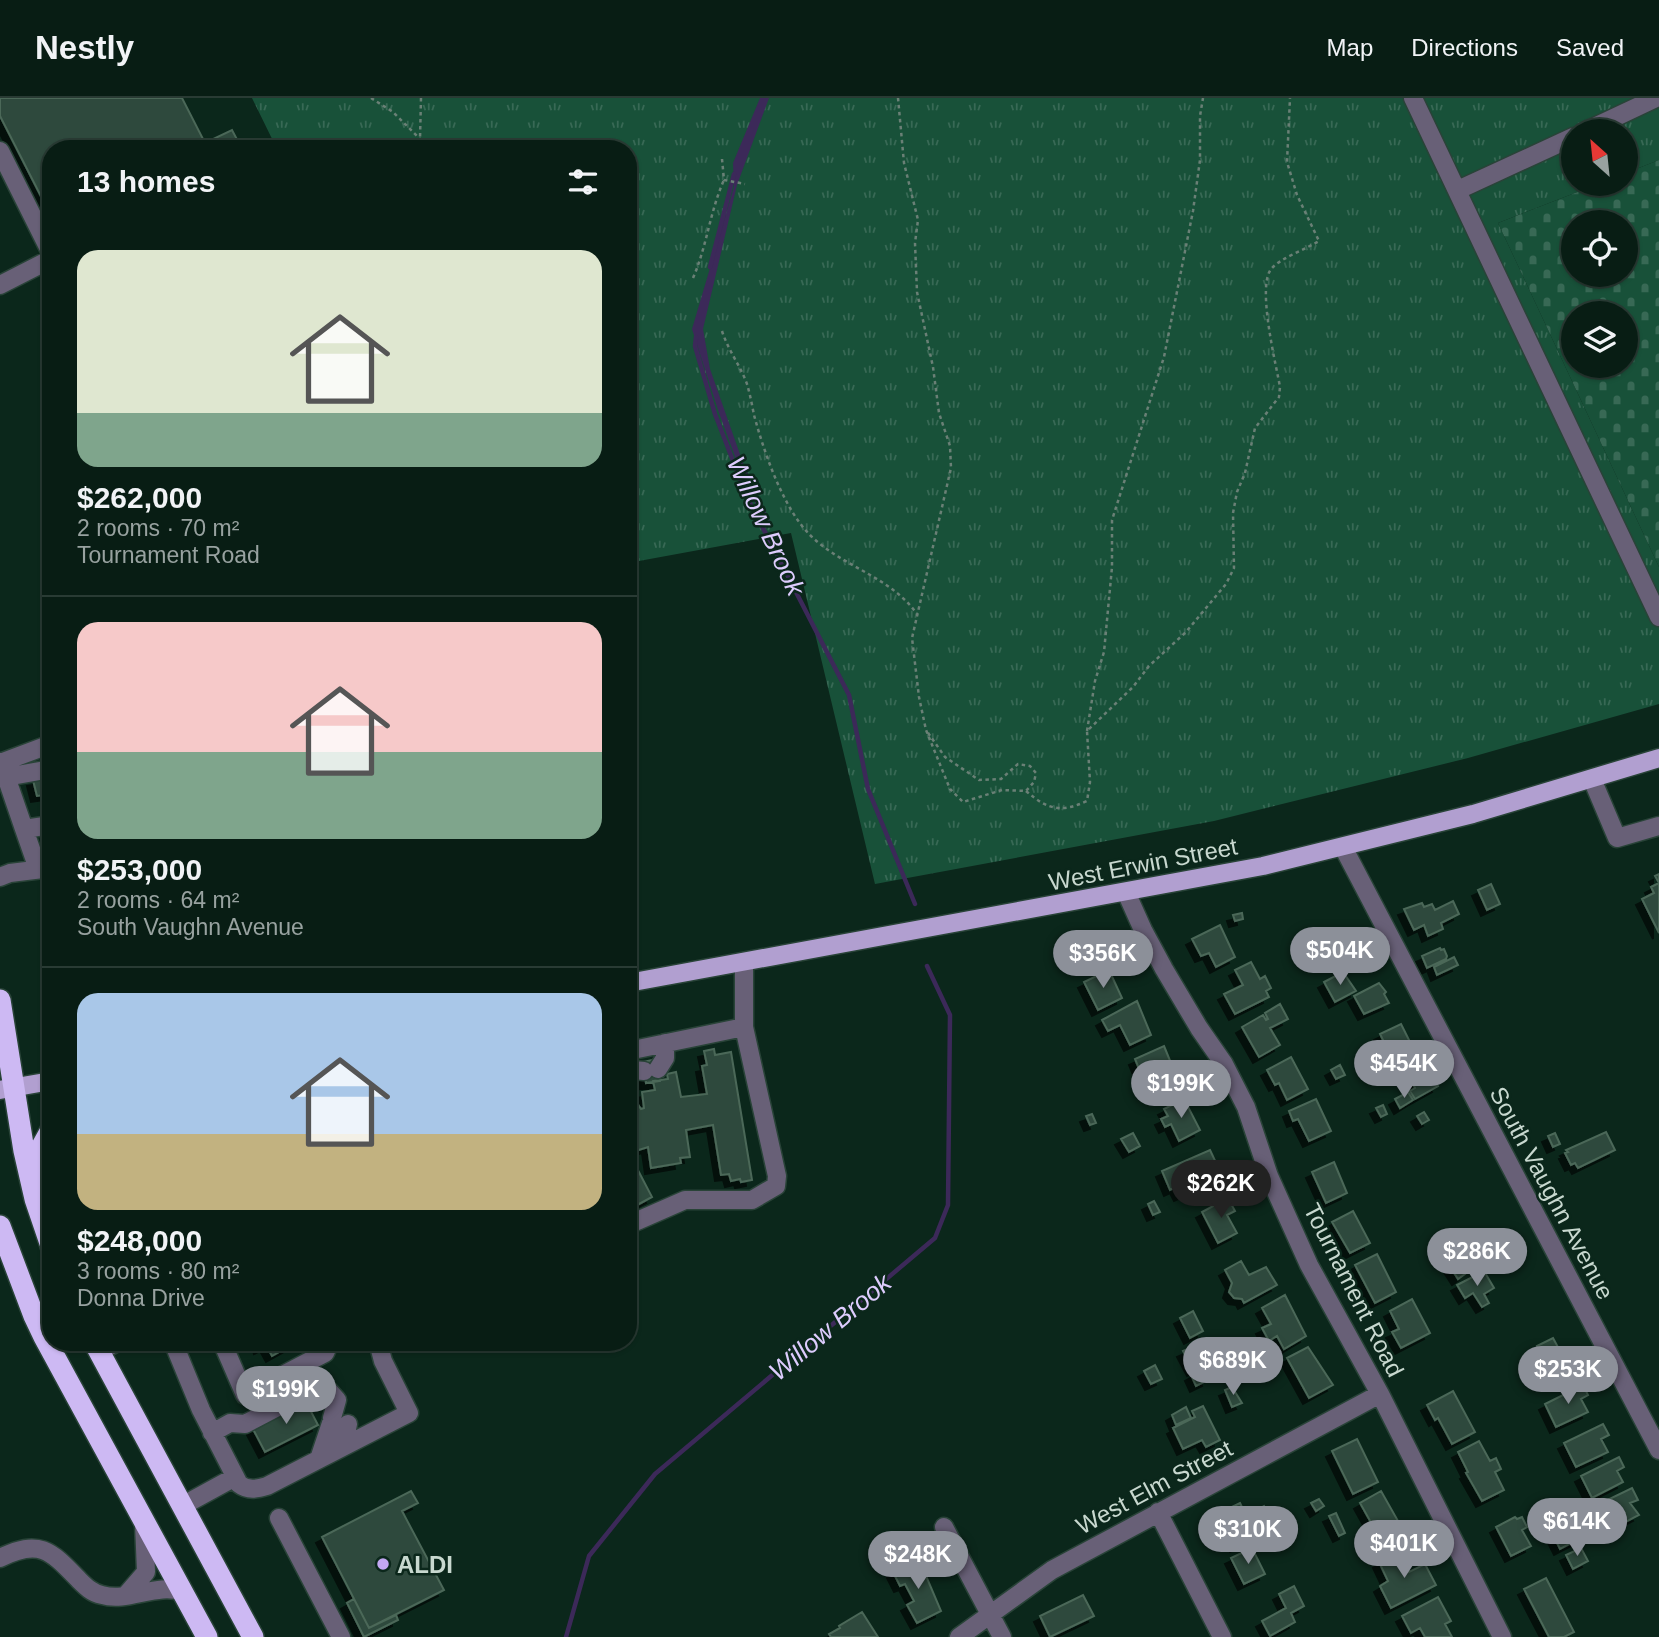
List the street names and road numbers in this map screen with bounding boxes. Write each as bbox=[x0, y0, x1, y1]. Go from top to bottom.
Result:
street label: West Erwin Street bbox=[1046, 832, 1240, 896]
street label: South Vaughn Avenue bbox=[1485, 1082, 1619, 1304]
street label: Tournament Road bbox=[1299, 1199, 1409, 1381]
street label: West Elm Street bbox=[1071, 1434, 1237, 1540]

